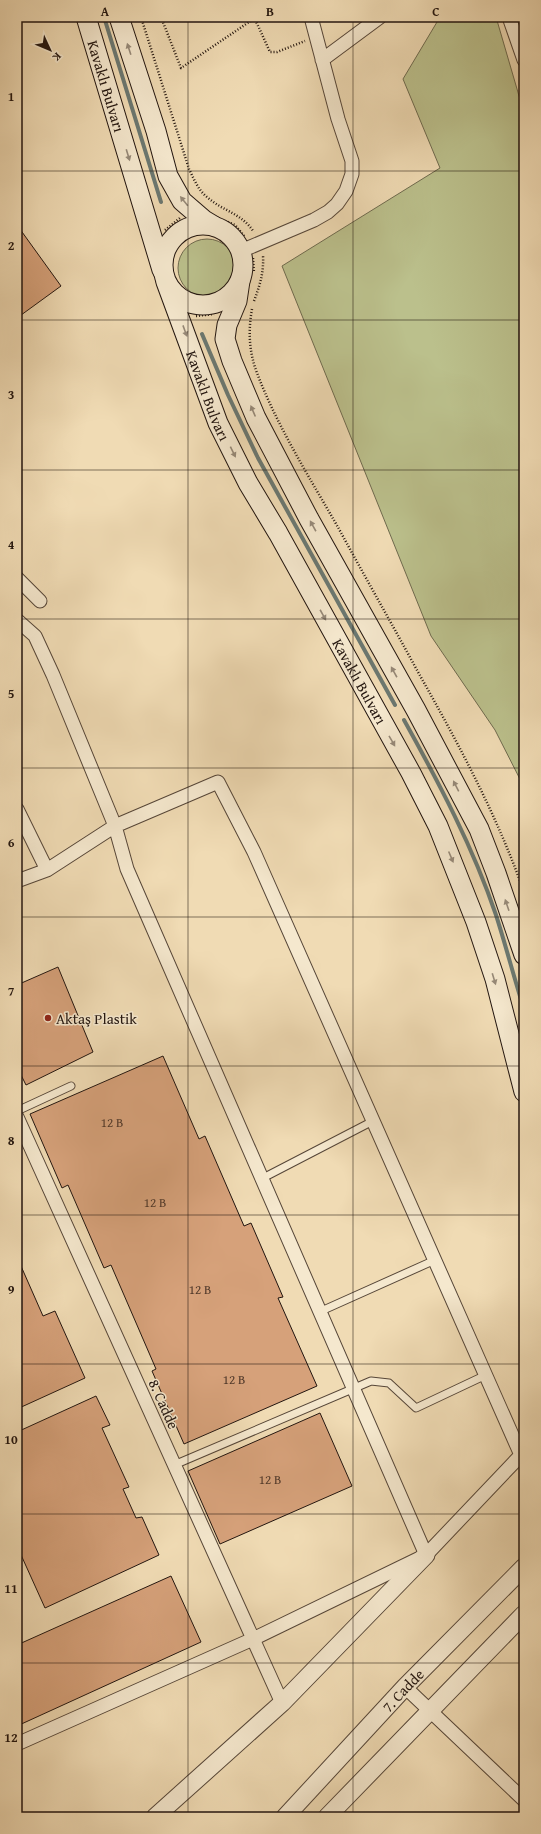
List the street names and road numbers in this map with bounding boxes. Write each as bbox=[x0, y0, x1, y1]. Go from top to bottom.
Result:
street label: Kavaklı Bulvarı bbox=[83, 37, 130, 134]
street label: Kavaklı Bulvarı bbox=[182, 347, 236, 444]
street label: Kavaklı Bulvarı bbox=[328, 634, 392, 728]
street label: 8. Cadde bbox=[144, 1376, 184, 1432]
street label: 7. Cadde bbox=[377, 1664, 428, 1716]

